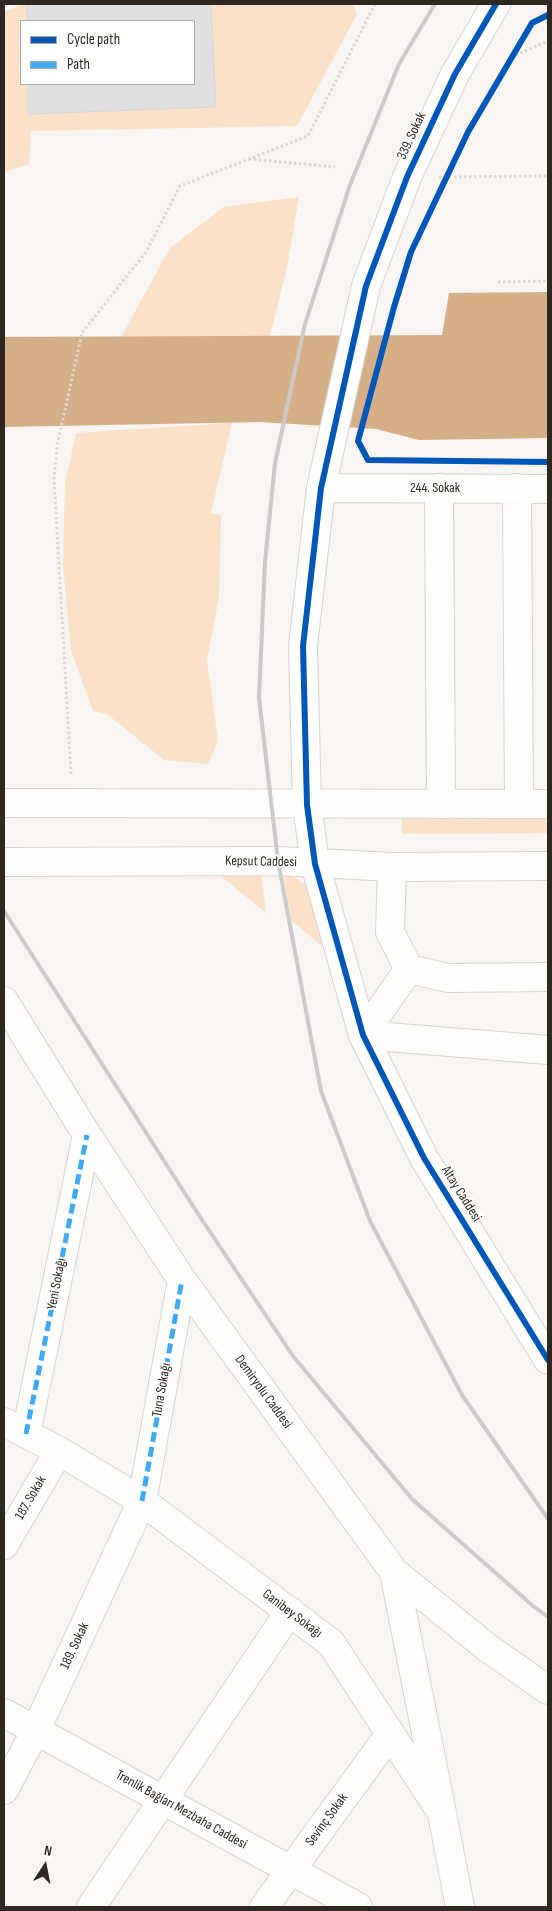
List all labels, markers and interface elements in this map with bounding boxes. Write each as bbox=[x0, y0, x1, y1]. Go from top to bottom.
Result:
legend bbox=[20, 20, 195, 85]
text: Cycle path bbox=[67, 30, 120, 49]
text: Path bbox=[67, 55, 90, 74]
street label: 339. Sokak bbox=[394, 110, 430, 162]
street label: 244. Sokak bbox=[410, 480, 460, 496]
street label: Kepsut Caddesi bbox=[225, 853, 297, 871]
street label: Altay Caddesi bbox=[437, 1163, 485, 1225]
street label: Yeni Sokağı bbox=[44, 1257, 70, 1311]
street label: Demiryolu Caddesi bbox=[231, 1352, 295, 1432]
street label: Tuna Sokağı bbox=[149, 1362, 175, 1418]
street label: 187. Sokak bbox=[12, 1473, 50, 1523]
street label: Ganibey Sokağı bbox=[259, 1586, 325, 1642]
street label: 189. Sokak bbox=[57, 1620, 93, 1672]
street label: Trenlik Bağları Mezbaha Caddesi bbox=[112, 1767, 250, 1853]
street label: Sevinç Sokak bbox=[302, 1790, 352, 1850]
north arrow bbox=[20, 1841, 70, 1891]
text: N bbox=[43, 1842, 53, 1860]

